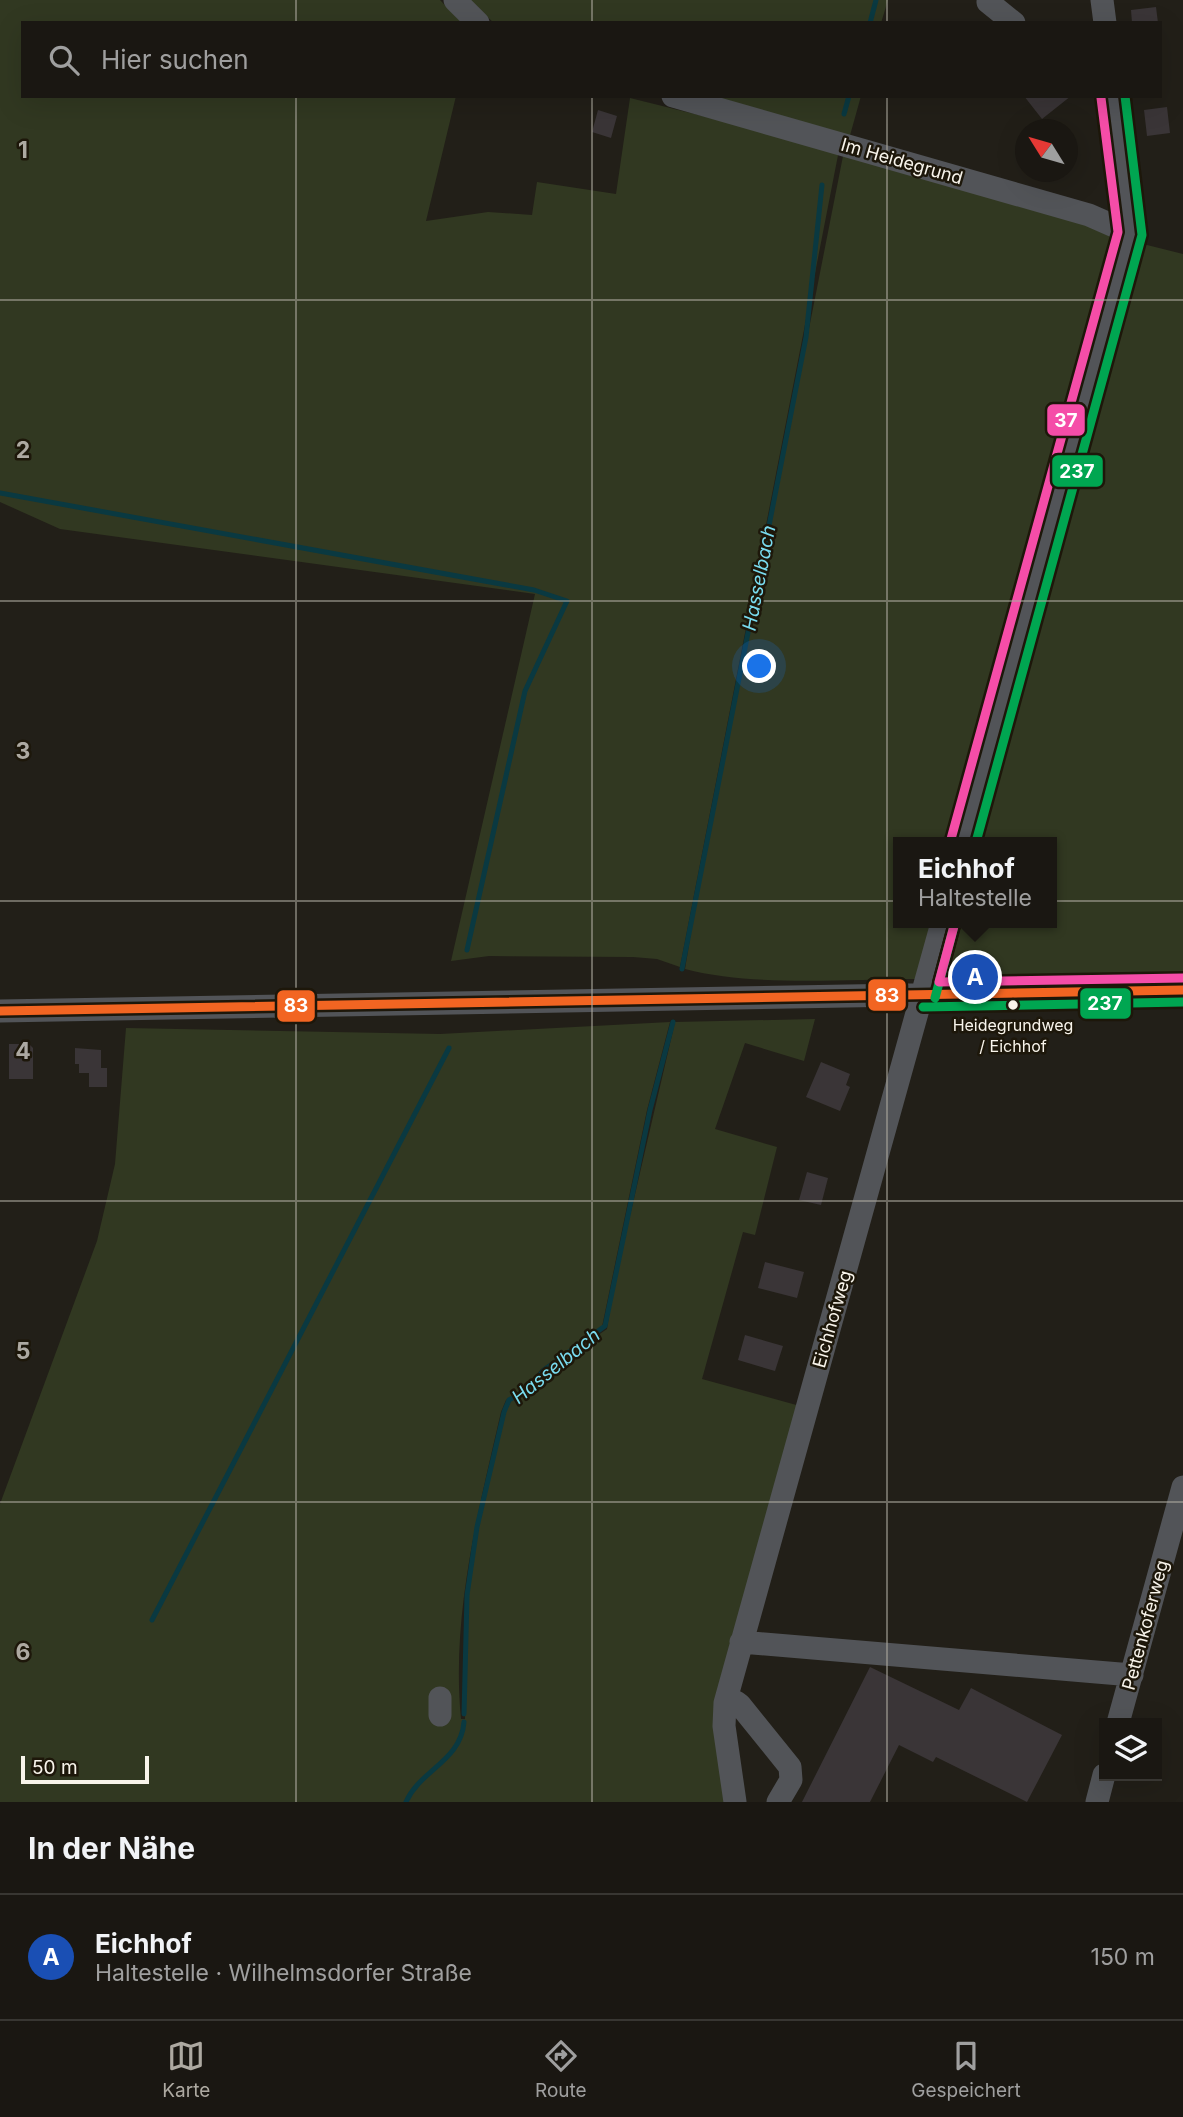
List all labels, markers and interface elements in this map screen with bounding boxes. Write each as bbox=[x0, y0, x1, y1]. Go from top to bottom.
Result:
search box bbox=[21, 21, 1162, 98]
icon: search bbox=[45, 41, 83, 79]
text: Hier suchen bbox=[101, 44, 249, 75]
north arrow bbox=[1015, 119, 1078, 182]
street label: Im Heidegrund bbox=[839, 134, 965, 188]
text: 1 bbox=[18, 136, 28, 164]
line badge: 37 bbox=[1046, 403, 1086, 437]
text: 37 bbox=[1054, 409, 1078, 432]
text: 2 bbox=[16, 436, 30, 464]
line badge: 237 bbox=[1051, 454, 1104, 488]
text: 237 bbox=[1059, 460, 1095, 483]
water label: Hasselbach bbox=[738, 523, 780, 633]
your location bbox=[742, 649, 776, 683]
text: 3 bbox=[16, 737, 30, 765]
popup bbox=[893, 837, 1057, 928]
text: Eichhof bbox=[918, 853, 1015, 884]
text: Haltestelle bbox=[918, 884, 1032, 912]
pin: A bbox=[952, 951, 998, 1003]
line badge: 83 bbox=[867, 978, 907, 1012]
text: 83 bbox=[875, 984, 899, 1007]
line badge: 237 bbox=[1079, 987, 1132, 1020]
line badge: 83 bbox=[276, 989, 316, 1023]
text: 237 bbox=[1087, 992, 1123, 1015]
text: 83 bbox=[284, 994, 308, 1017]
marker: Heidegrundweg / Eichhof bbox=[1006, 998, 1020, 1012]
place label: Heidegrundweg / Eichhof bbox=[953, 1015, 1073, 1056]
text: 4 bbox=[15, 1037, 31, 1065]
street label: Eichhofweg bbox=[808, 1268, 856, 1370]
water label: Hasselbach bbox=[507, 1323, 605, 1409]
text: 5 bbox=[16, 1337, 30, 1365]
street label: Pettenkoferweg bbox=[1118, 1558, 1172, 1692]
text: 6 bbox=[16, 1638, 30, 1666]
map controls bbox=[1099, 1718, 1162, 1781]
button: layers bbox=[1099, 1718, 1162, 1781]
scale bar bbox=[21, 1753, 149, 1785]
text: 50 m bbox=[32, 1756, 78, 1779]
text: In der Nähe bbox=[28, 1830, 195, 1866]
text: Eichhof bbox=[95, 1928, 192, 1959]
text: A bbox=[42, 1943, 60, 1971]
text: 150 m bbox=[1091, 1943, 1155, 1971]
text: Haltestelle · Wilhelmsdorfer Straße bbox=[95, 1959, 472, 1987]
tab: Karte bbox=[162, 2037, 210, 2102]
tab: Route bbox=[535, 2037, 587, 2102]
tab: Gespeichert bbox=[911, 2037, 1021, 2102]

